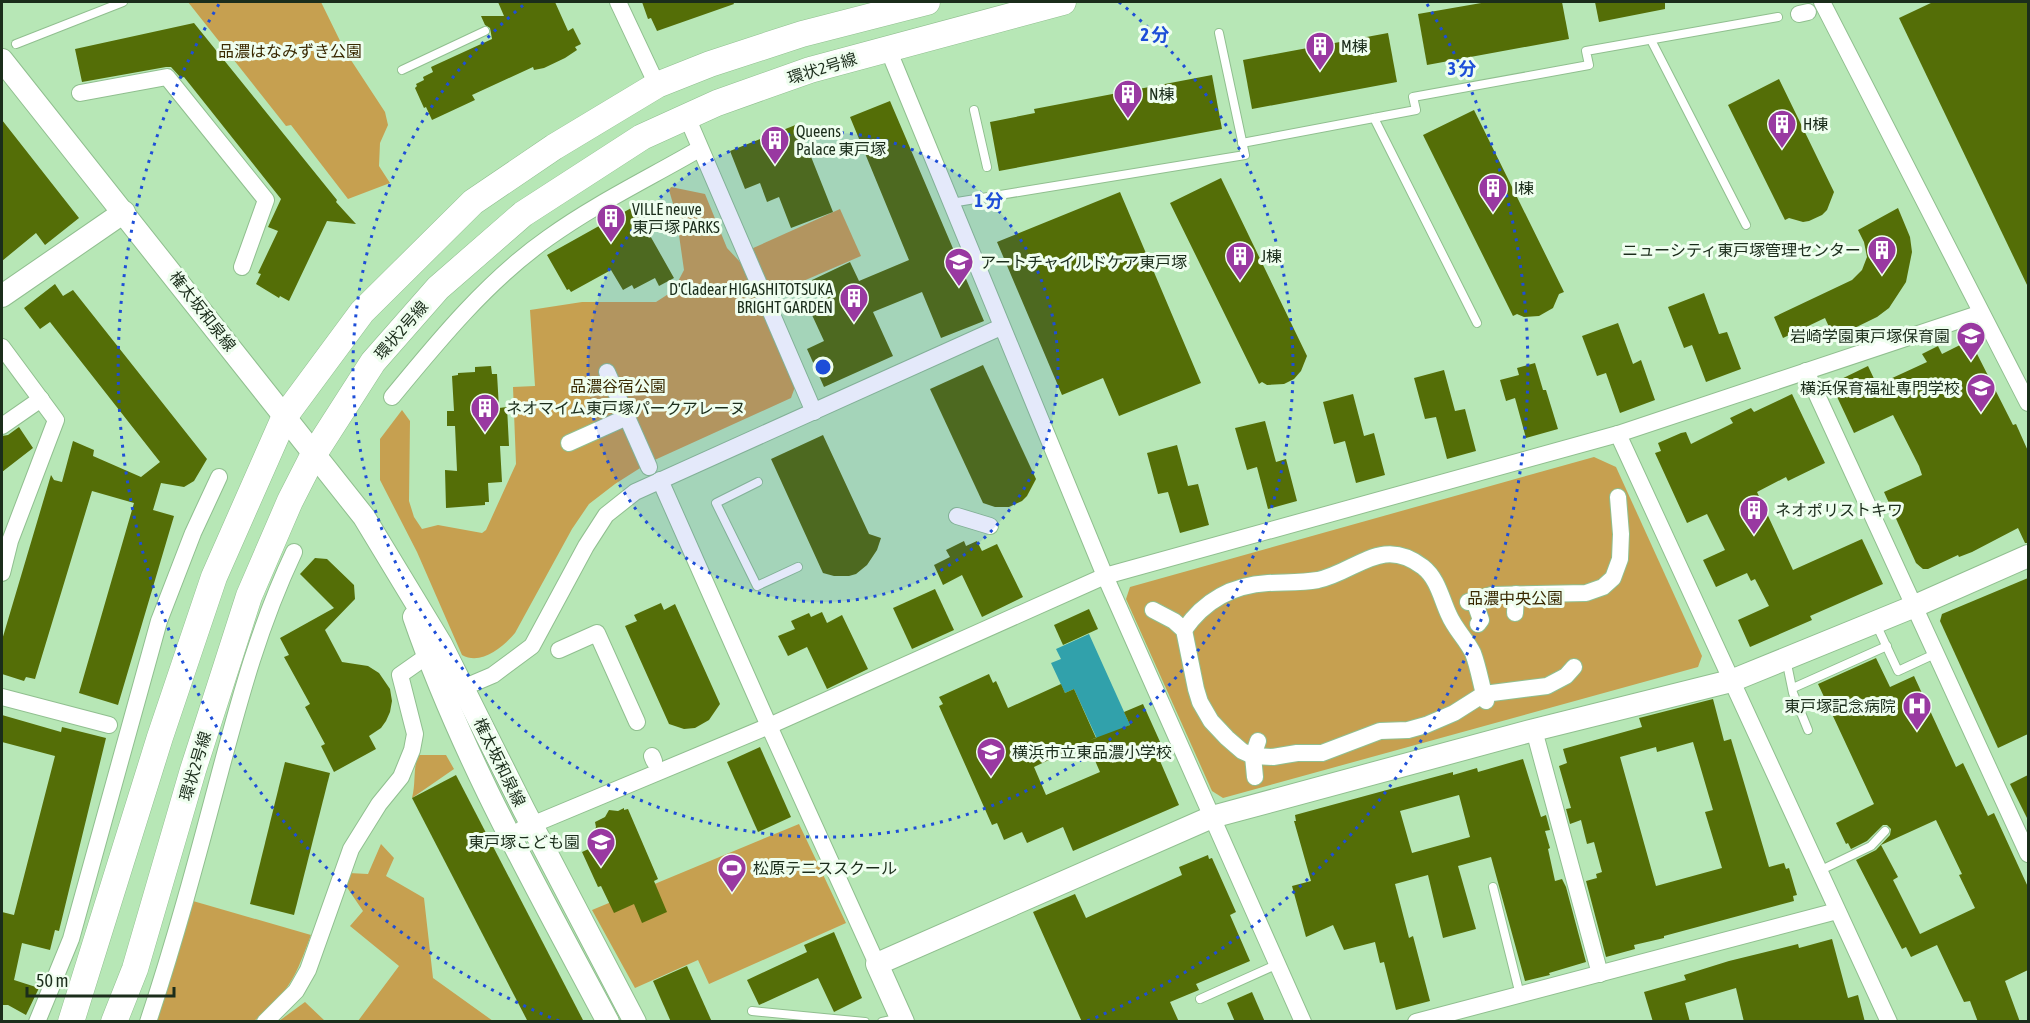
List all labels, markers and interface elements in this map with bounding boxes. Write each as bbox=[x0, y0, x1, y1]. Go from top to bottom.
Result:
text: 2 分 bbox=[1141, 24, 1169, 45]
building icon: M棟 bbox=[1304, 30, 1336, 72]
place label: M棟 bbox=[1341, 37, 1368, 55]
park label: 品濃はなみずき公園 bbox=[218, 42, 362, 60]
street label: 環状2号線 bbox=[785, 49, 859, 87]
text: 3 分 bbox=[1448, 58, 1476, 79]
building icon: N棟 bbox=[1112, 78, 1144, 120]
place label: N棟 bbox=[1149, 85, 1174, 103]
building icon: H棟 bbox=[1766, 108, 1798, 150]
place label: H棟 bbox=[1803, 115, 1828, 133]
place label: Queens Palace 東戸塚 bbox=[796, 122, 886, 158]
building icon: Queens Palace 東戸塚 bbox=[759, 124, 791, 166]
building icon: I棟 bbox=[1477, 172, 1509, 214]
place label: I棟 bbox=[1514, 179, 1534, 197]
text: 1 分 bbox=[975, 190, 1003, 211]
place label: VILLE neuve 東戸塚 PARKS bbox=[632, 200, 720, 236]
building icon: VILLE neuve 東戸塚 PARKS bbox=[595, 202, 627, 244]
building icon: ニューシティ東戸塚管理センター bbox=[1866, 234, 1898, 276]
building icon: J棟 bbox=[1224, 240, 1256, 282]
place label: ニューシティ東戸塚管理センター bbox=[1622, 241, 1861, 259]
school or university icon: アートチャイルドケア東戸塚 bbox=[943, 246, 975, 288]
place label: J棟 bbox=[1261, 247, 1282, 265]
place label: アートチャイルドケア東戸塚 bbox=[980, 253, 1187, 271]
street label: 権太坂和泉線 bbox=[166, 268, 240, 354]
place label: D'Cladear HIGASHITOTSUKA BRIGHT GARDEN bbox=[669, 280, 833, 316]
building icon: D'Cladear HIGASHITOTSUKA BRIGHT GARDEN bbox=[838, 282, 870, 324]
street label: 環状2号線 bbox=[371, 297, 431, 363]
school or university icon: 岩崎学園東戸塚保育園 bbox=[1955, 320, 1987, 362]
place label: 岩崎学園東戸塚保育園 bbox=[1790, 327, 1950, 345]
centre of rings bbox=[813, 357, 833, 377]
school or university icon: 横浜保育福祉専門学校 bbox=[1965, 372, 1997, 414]
park label: 品濃谷宿公園 bbox=[570, 377, 666, 395]
place label: 横浜保育福祉専門学校 bbox=[1800, 379, 1960, 397]
building icon: ネオマイム東戸塚パークアレーヌ bbox=[469, 392, 501, 434]
place label: ネオマイム東戸塚パークアレーヌ bbox=[506, 399, 746, 417]
building icon: ネオポリストキワ bbox=[1738, 494, 1770, 536]
place label: ネオポリストキワ bbox=[1775, 501, 1903, 519]
park label: 品濃中央公園 bbox=[1467, 589, 1563, 607]
hospital icon: 東戸塚記念病院 bbox=[1901, 690, 1933, 732]
place label: 東戸塚記念病院 bbox=[1784, 697, 1896, 715]
street label: 権太坂和泉線 bbox=[471, 715, 529, 809]
street label: 環状2号線 bbox=[176, 729, 214, 803]
school or university icon: 横浜市立東品濃小学校 bbox=[975, 736, 1007, 778]
place label: 横浜市立東品濃小学校 bbox=[1012, 743, 1172, 761]
school or university icon: 東戸塚こども園 bbox=[585, 826, 617, 868]
place label: 東戸塚こども園 bbox=[468, 833, 580, 851]
sports icon: 松原テニススクール bbox=[716, 852, 748, 894]
place label: 松原テニススクール bbox=[753, 859, 897, 877]
scale bar bbox=[27, 960, 174, 998]
text: 50 m bbox=[36, 970, 68, 991]

